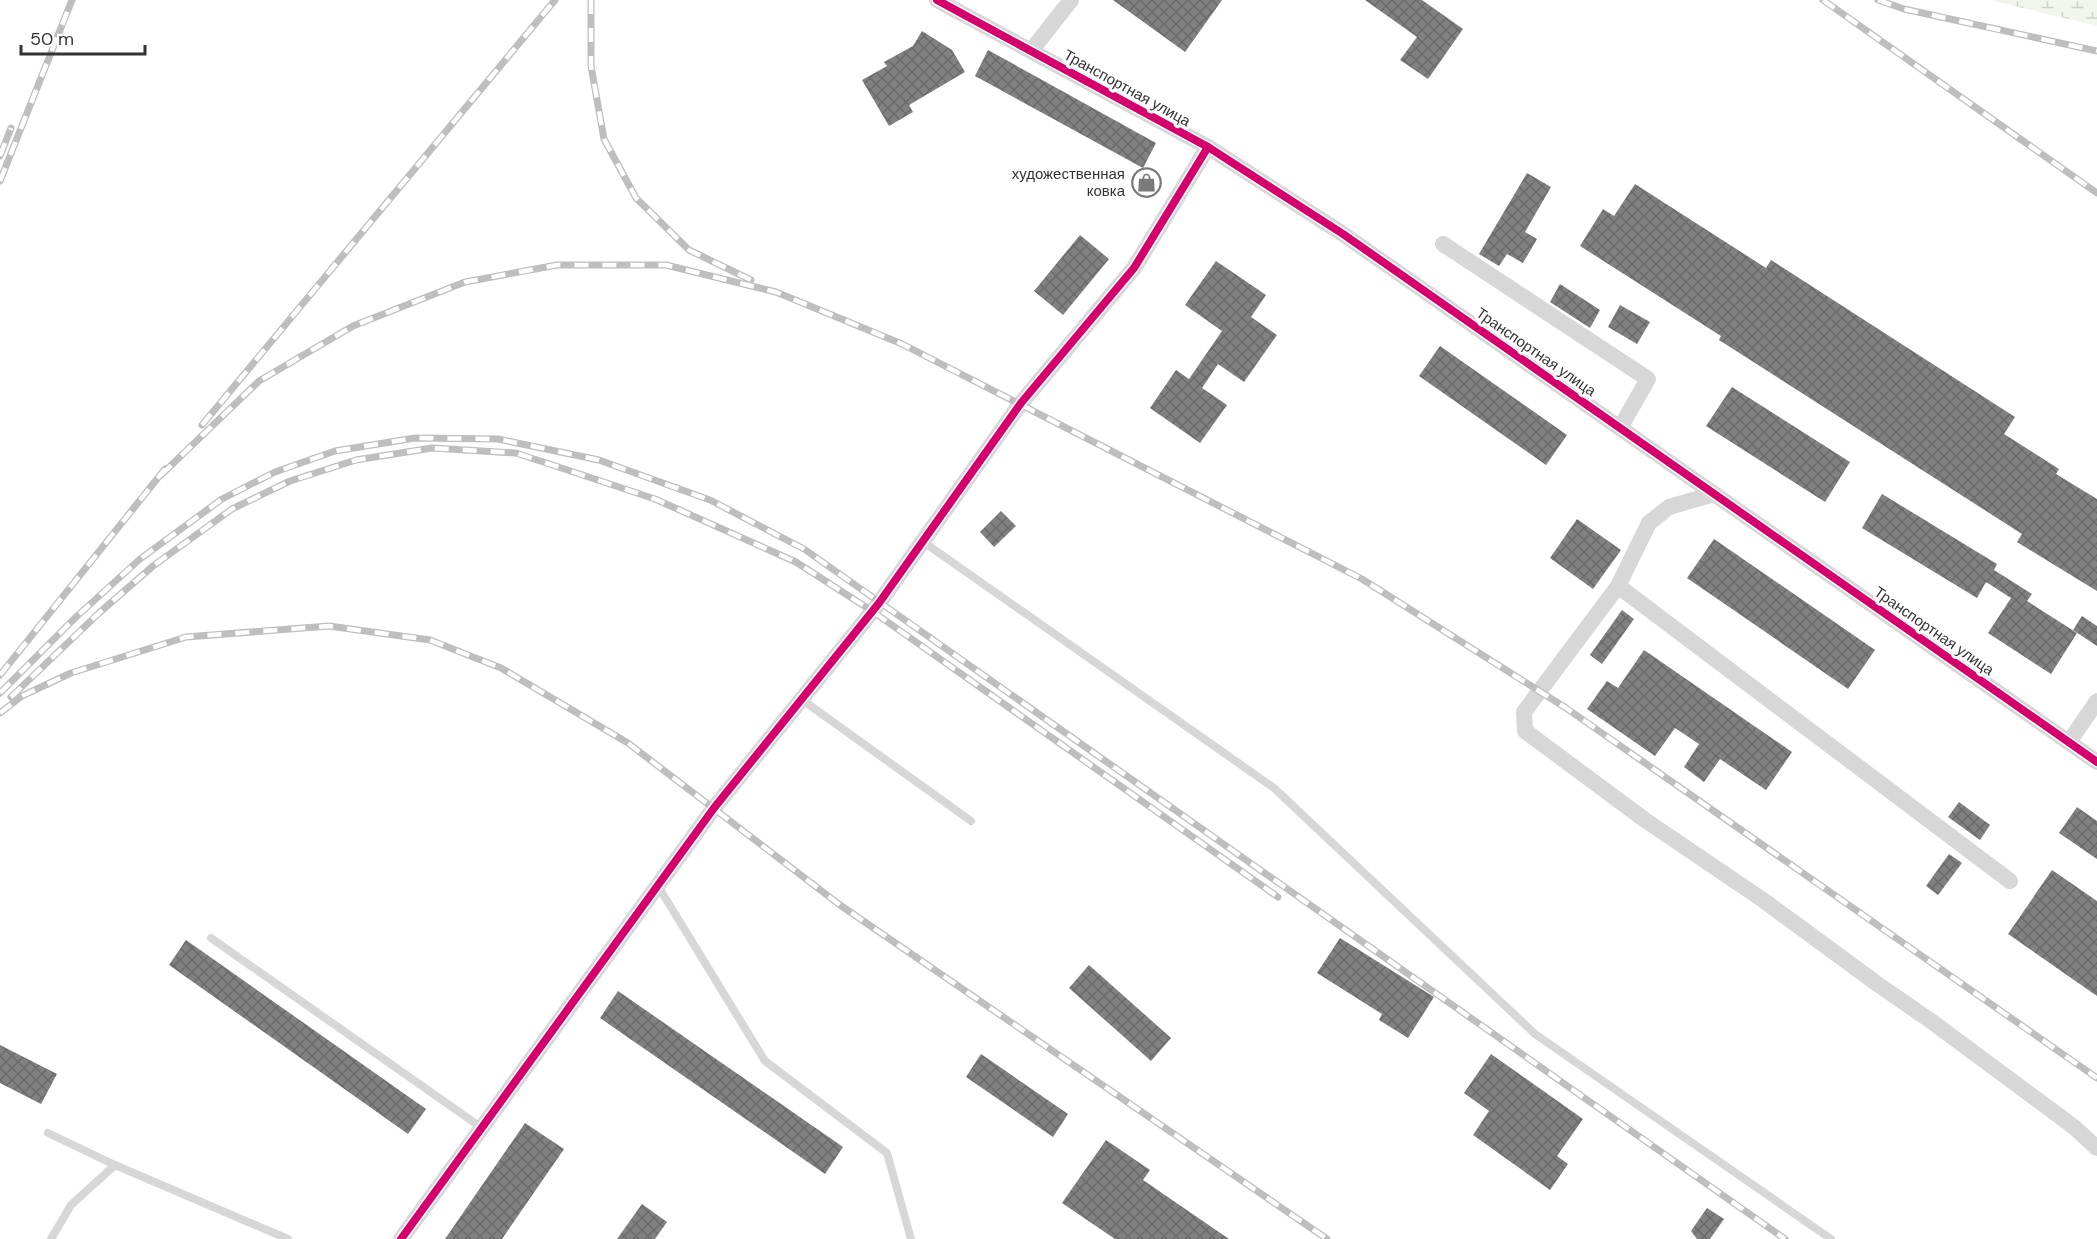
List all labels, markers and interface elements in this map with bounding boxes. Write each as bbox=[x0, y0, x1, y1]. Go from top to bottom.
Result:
scale bar bbox=[21, 18, 146, 56]
text: 50 m bbox=[30, 27, 74, 51]
street label: Транспортная улица bbox=[1060, 45, 1195, 132]
place label: художественная ковка bbox=[1012, 164, 1126, 201]
shop icon: художественная ковка bbox=[1130, 167, 1162, 199]
street label: Транспортная улица bbox=[1472, 303, 1600, 401]
street label: Транспортная улица bbox=[1870, 582, 1998, 680]

